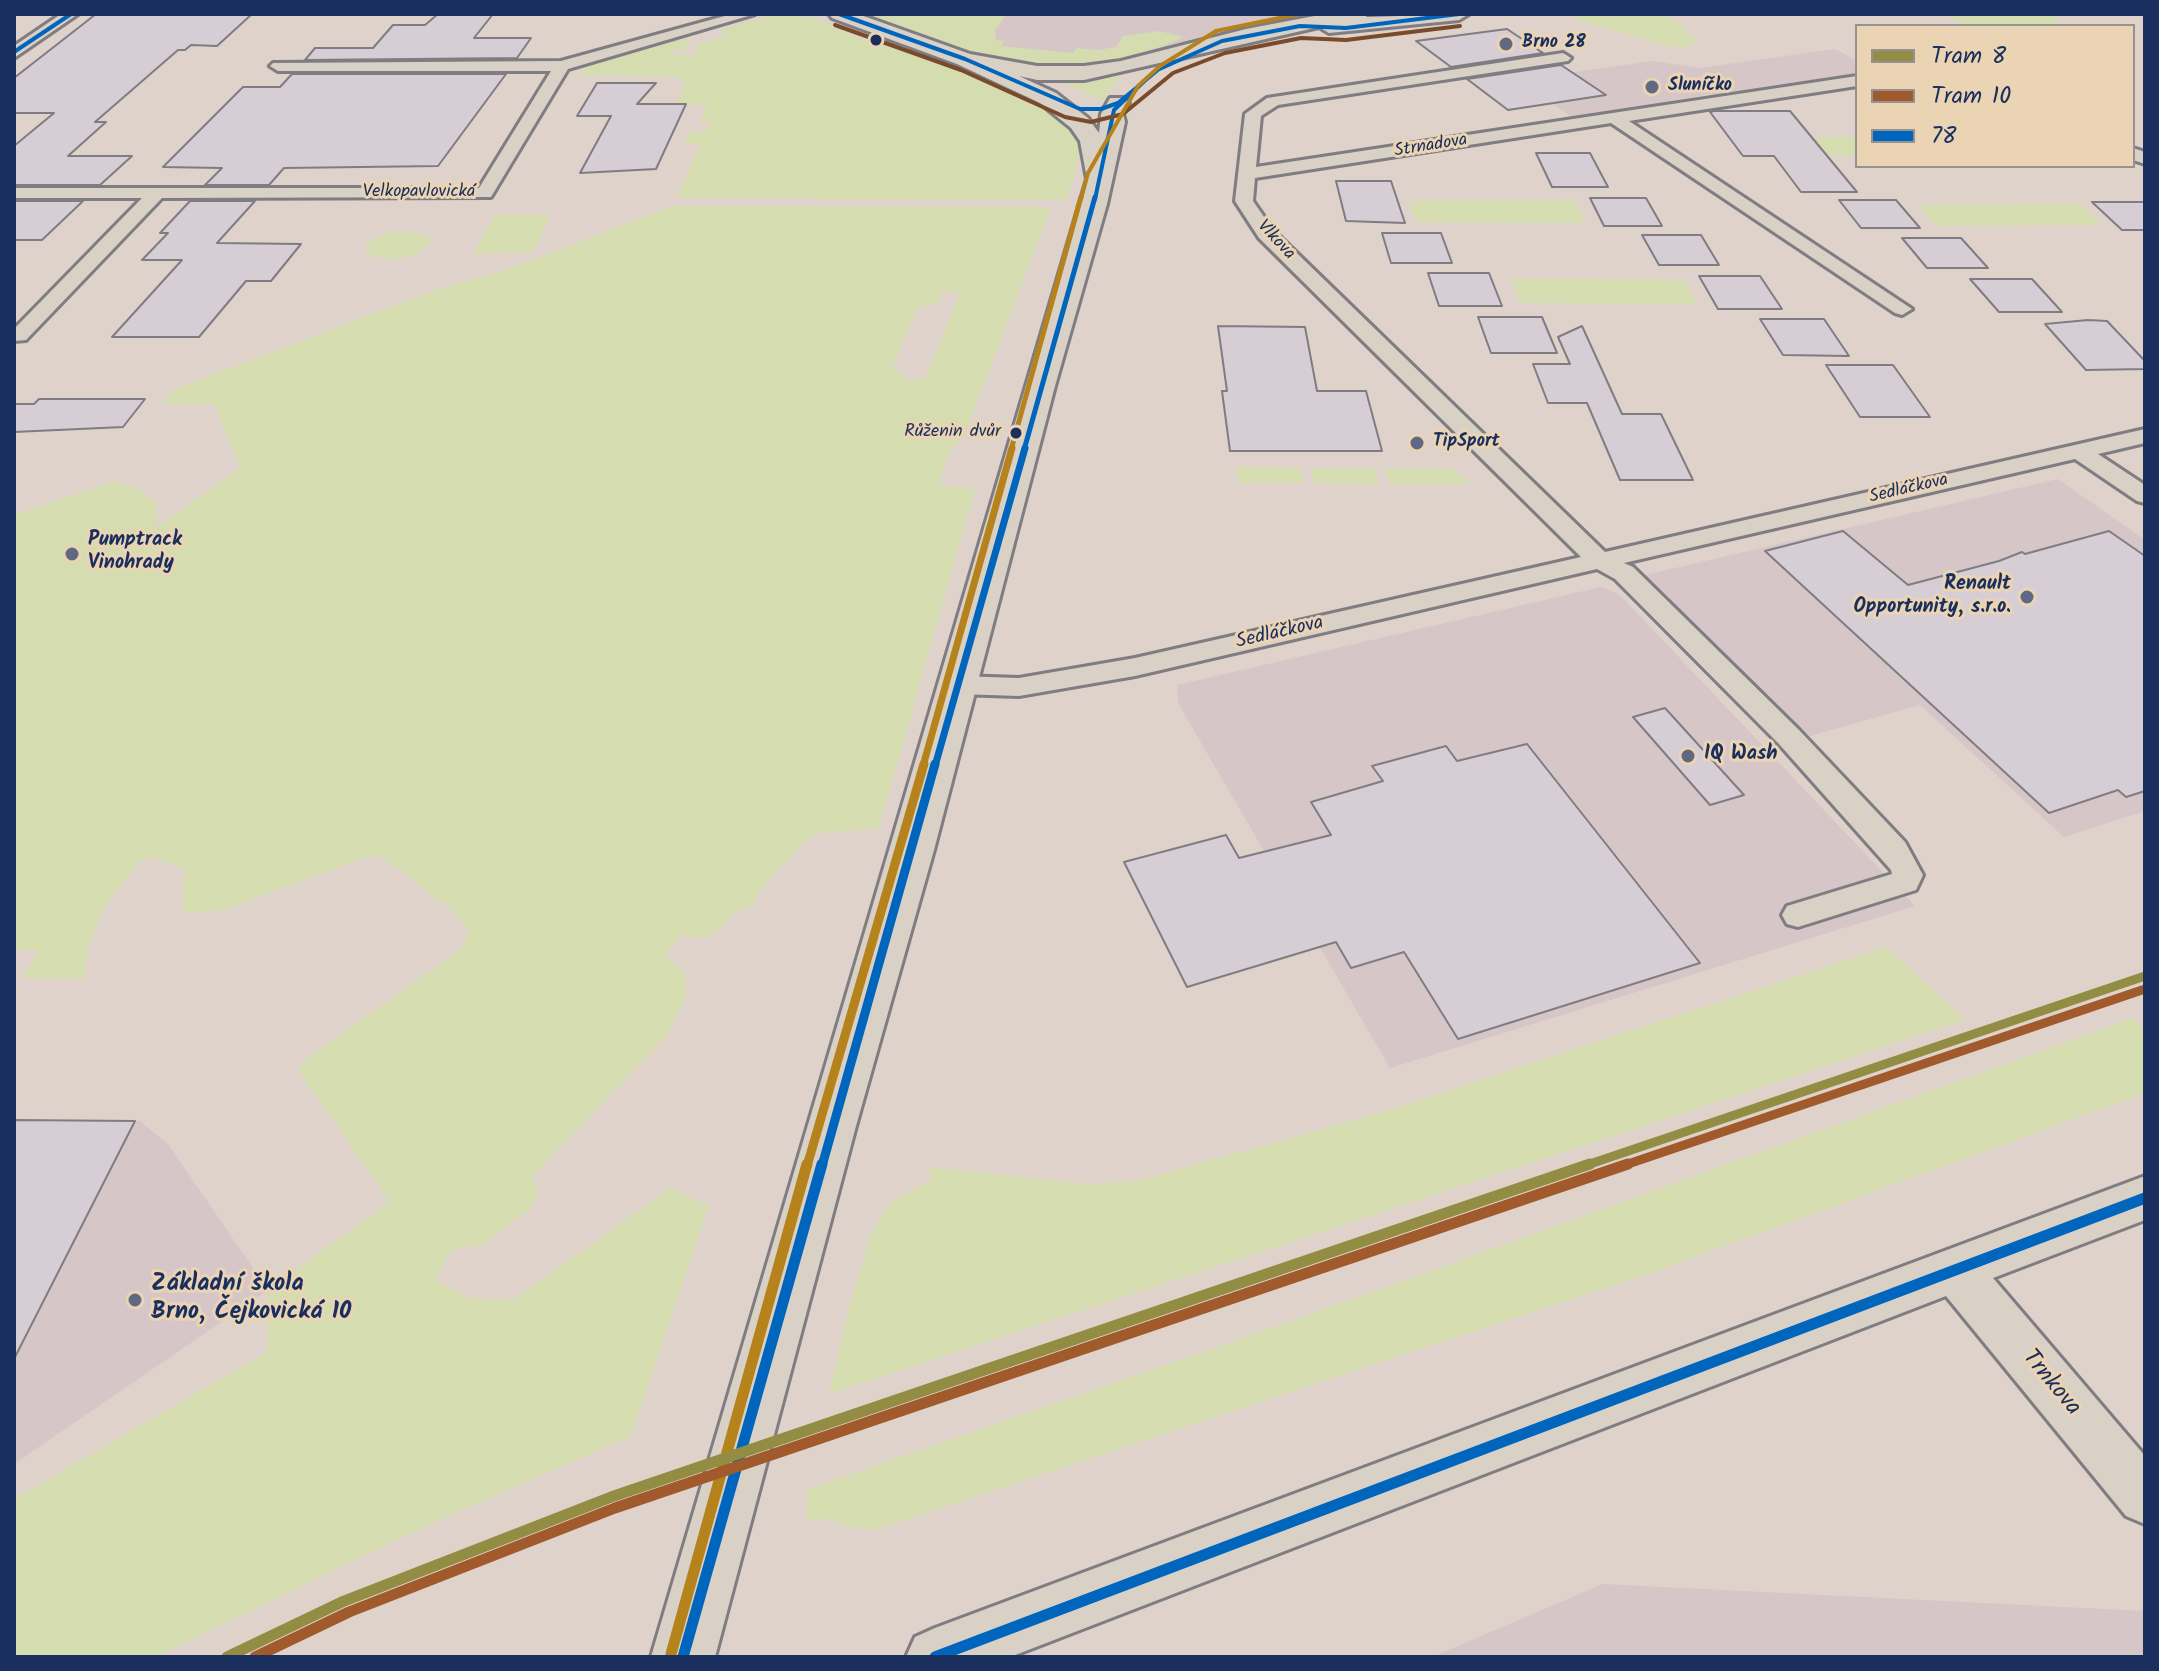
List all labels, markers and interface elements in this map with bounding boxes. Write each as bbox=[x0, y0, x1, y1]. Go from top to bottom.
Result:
legend bbox=[1855, 24, 2135, 168]
unlabelled marker bbox=[868, 32, 884, 48]
place label: Brno 28 bbox=[1522, 33, 1586, 55]
marker: Brno 28 bbox=[1497, 35, 1515, 53]
text: Tram 8 bbox=[1931, 37, 2006, 76]
place label: Sluníčko bbox=[1668, 76, 1732, 98]
text: Tram 10 bbox=[1931, 77, 2011, 116]
marker: Sluníčko bbox=[1643, 78, 1661, 96]
text: 78 bbox=[1931, 117, 1957, 156]
street label: Strnadova bbox=[1393, 131, 1469, 163]
street label: Velkopavlovická bbox=[363, 182, 475, 204]
street label: Vlkova bbox=[1251, 217, 1299, 265]
place label: Růženin dvůr bbox=[904, 422, 1001, 444]
marker: Růženin dvůr bbox=[1008, 425, 1024, 441]
place label: TipSport bbox=[1433, 432, 1500, 454]
marker: TipSport bbox=[1408, 434, 1426, 452]
street label: Sedláčkova bbox=[1867, 470, 1951, 510]
place label: Pumptrack Vinohrady bbox=[88, 530, 182, 577]
marker: Pumptrack Vinohrady bbox=[63, 545, 81, 563]
place label: Renault Opportunity, s.r.o. bbox=[1853, 574, 2011, 621]
marker: Renault Opportunity, s.r.o. bbox=[2018, 588, 2036, 606]
street label: Sedláčkova bbox=[1234, 612, 1326, 656]
place label: IQ Wash bbox=[1704, 744, 1778, 768]
marker: IQ Wash bbox=[1679, 747, 1697, 765]
place label: Základní škola Brno, Čejkovická 10 bbox=[151, 1272, 351, 1328]
marker: Základní škola Brno, Čejkovická 10 bbox=[126, 1291, 144, 1309]
street label: Trnkova bbox=[2014, 1345, 2086, 1423]

